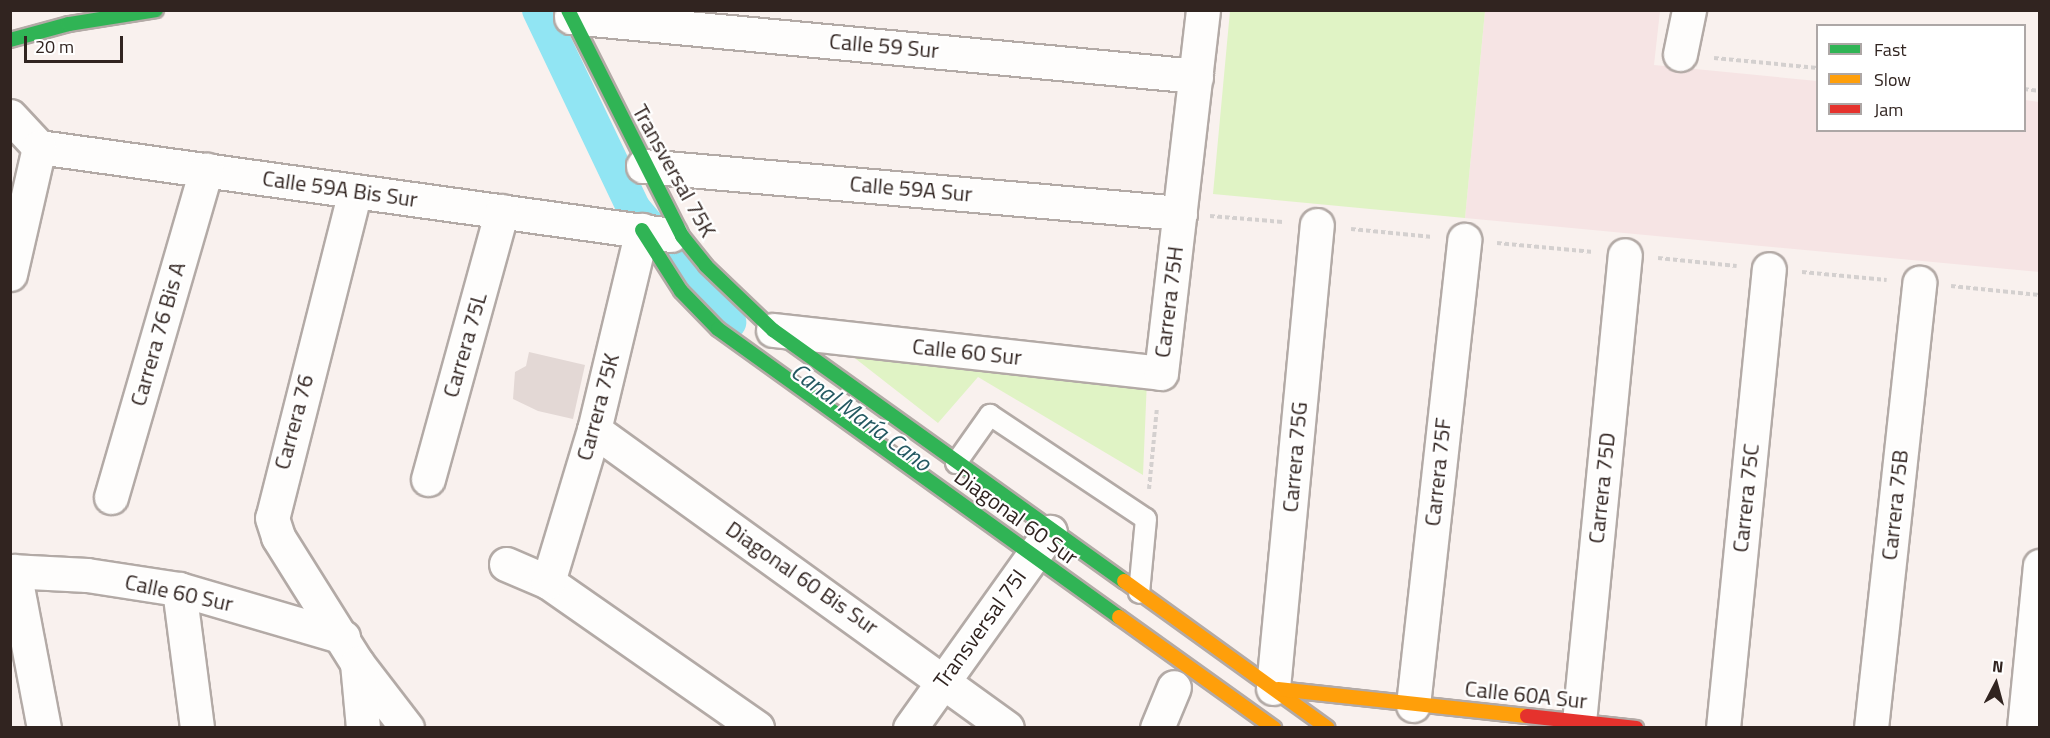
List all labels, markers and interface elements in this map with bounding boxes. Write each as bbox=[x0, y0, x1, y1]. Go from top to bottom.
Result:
scale bar bbox=[27, 24, 126, 62]
legend bbox=[1816, 24, 2026, 132]
street label: Calle 59 Sur bbox=[828, 28, 940, 64]
text: 20 m bbox=[35, 33, 74, 60]
text: Fast bbox=[1874, 36, 1907, 63]
text: Slow bbox=[1874, 66, 1911, 93]
text: Jam bbox=[1874, 96, 1903, 123]
street label: Transversal 75K bbox=[627, 100, 721, 242]
street label: Calle 59A Bis Sur bbox=[261, 165, 419, 213]
street label: Calle 59A Sur bbox=[849, 170, 973, 208]
street label: Carrera 75H bbox=[1149, 245, 1189, 359]
street label: Carrera 76 Bis A bbox=[125, 259, 191, 409]
street label: Carrera 75L bbox=[437, 290, 493, 400]
street label: Calle 60 Sur bbox=[911, 333, 1023, 371]
street label: Carrera 75K bbox=[571, 351, 625, 463]
water label: Canal María Cano bbox=[785, 356, 937, 478]
street label: Carrera 76 bbox=[269, 372, 319, 472]
street label: Carrera 75G bbox=[1277, 401, 1313, 513]
street label: Carrera 75F bbox=[1419, 417, 1457, 527]
street label: Carrera 75D bbox=[1583, 431, 1621, 545]
street label: Carrera 75C bbox=[1727, 442, 1765, 554]
street label: Carrera 75B bbox=[1876, 449, 1914, 561]
street label: Diagonal 60 Sur bbox=[949, 463, 1083, 571]
street label: Diagonal 60 Bis Sur bbox=[721, 516, 883, 640]
street label: Transversal 75I bbox=[928, 564, 1032, 694]
street label: Calle 60 Sur bbox=[123, 569, 235, 617]
north arrow bbox=[1966, 654, 2026, 714]
text: N bbox=[1991, 654, 2005, 679]
street label: Calle 60A Sur bbox=[1463, 675, 1589, 715]

